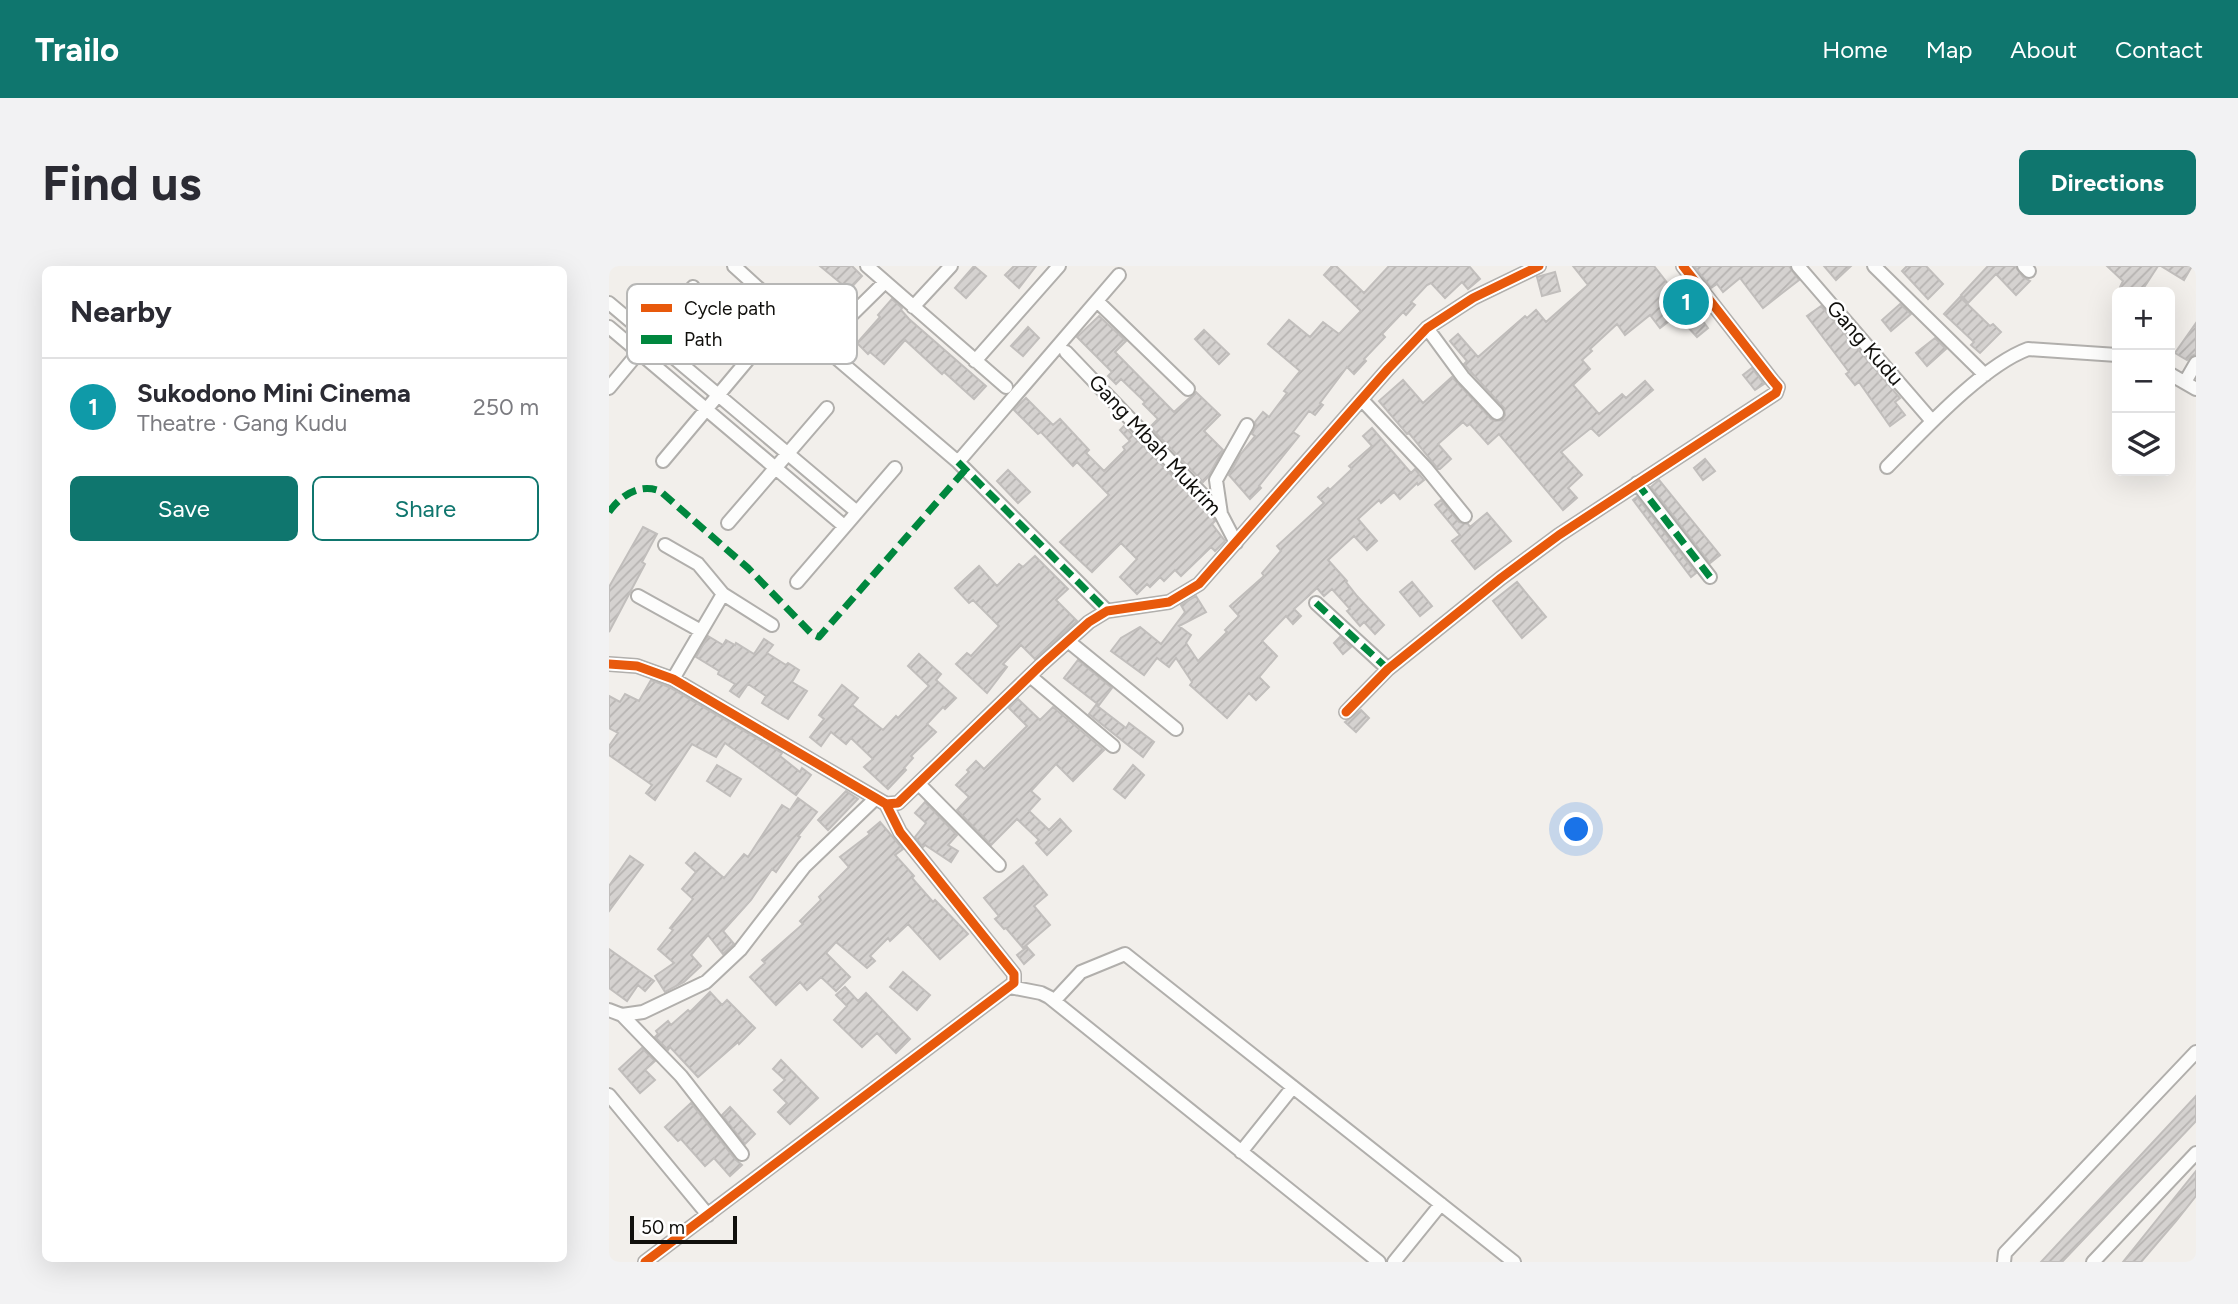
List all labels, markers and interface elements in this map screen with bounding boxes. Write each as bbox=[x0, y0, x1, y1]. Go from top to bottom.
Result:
text: Trailo bbox=[35, 30, 119, 69]
text: Home bbox=[1822, 35, 1888, 64]
text: Map bbox=[1926, 35, 1972, 64]
text: About bbox=[2010, 35, 2077, 64]
text: Contact bbox=[2115, 35, 2203, 64]
button: Directions bbox=[2019, 150, 2196, 215]
text: Find us bbox=[42, 153, 201, 212]
pin: 1 bbox=[1663, 276, 1709, 328]
legend bbox=[627, 284, 857, 364]
map controls bbox=[2112, 287, 2175, 476]
button: + bbox=[2112, 287, 2175, 350]
text: Nearby bbox=[70, 293, 172, 330]
street label: Gang Kudu bbox=[1822, 295, 1909, 390]
text: Cycle path bbox=[684, 297, 776, 320]
text: Path bbox=[684, 328, 722, 351]
button: − bbox=[2112, 350, 2175, 413]
street label: Gang Mbah Mukrim bbox=[1084, 369, 1227, 520]
text: Sukodono Mini Cinema bbox=[137, 377, 411, 409]
text: 1 bbox=[88, 393, 98, 421]
text: 250 m bbox=[473, 393, 539, 421]
text: Theatre · Gang Kudu bbox=[137, 409, 347, 437]
button: layers bbox=[2112, 413, 2175, 476]
button: Save bbox=[70, 476, 298, 541]
button: Share bbox=[312, 476, 539, 541]
your location bbox=[1559, 812, 1593, 846]
scale bar bbox=[630, 1213, 737, 1245]
text: 50 m bbox=[641, 1216, 685, 1239]

